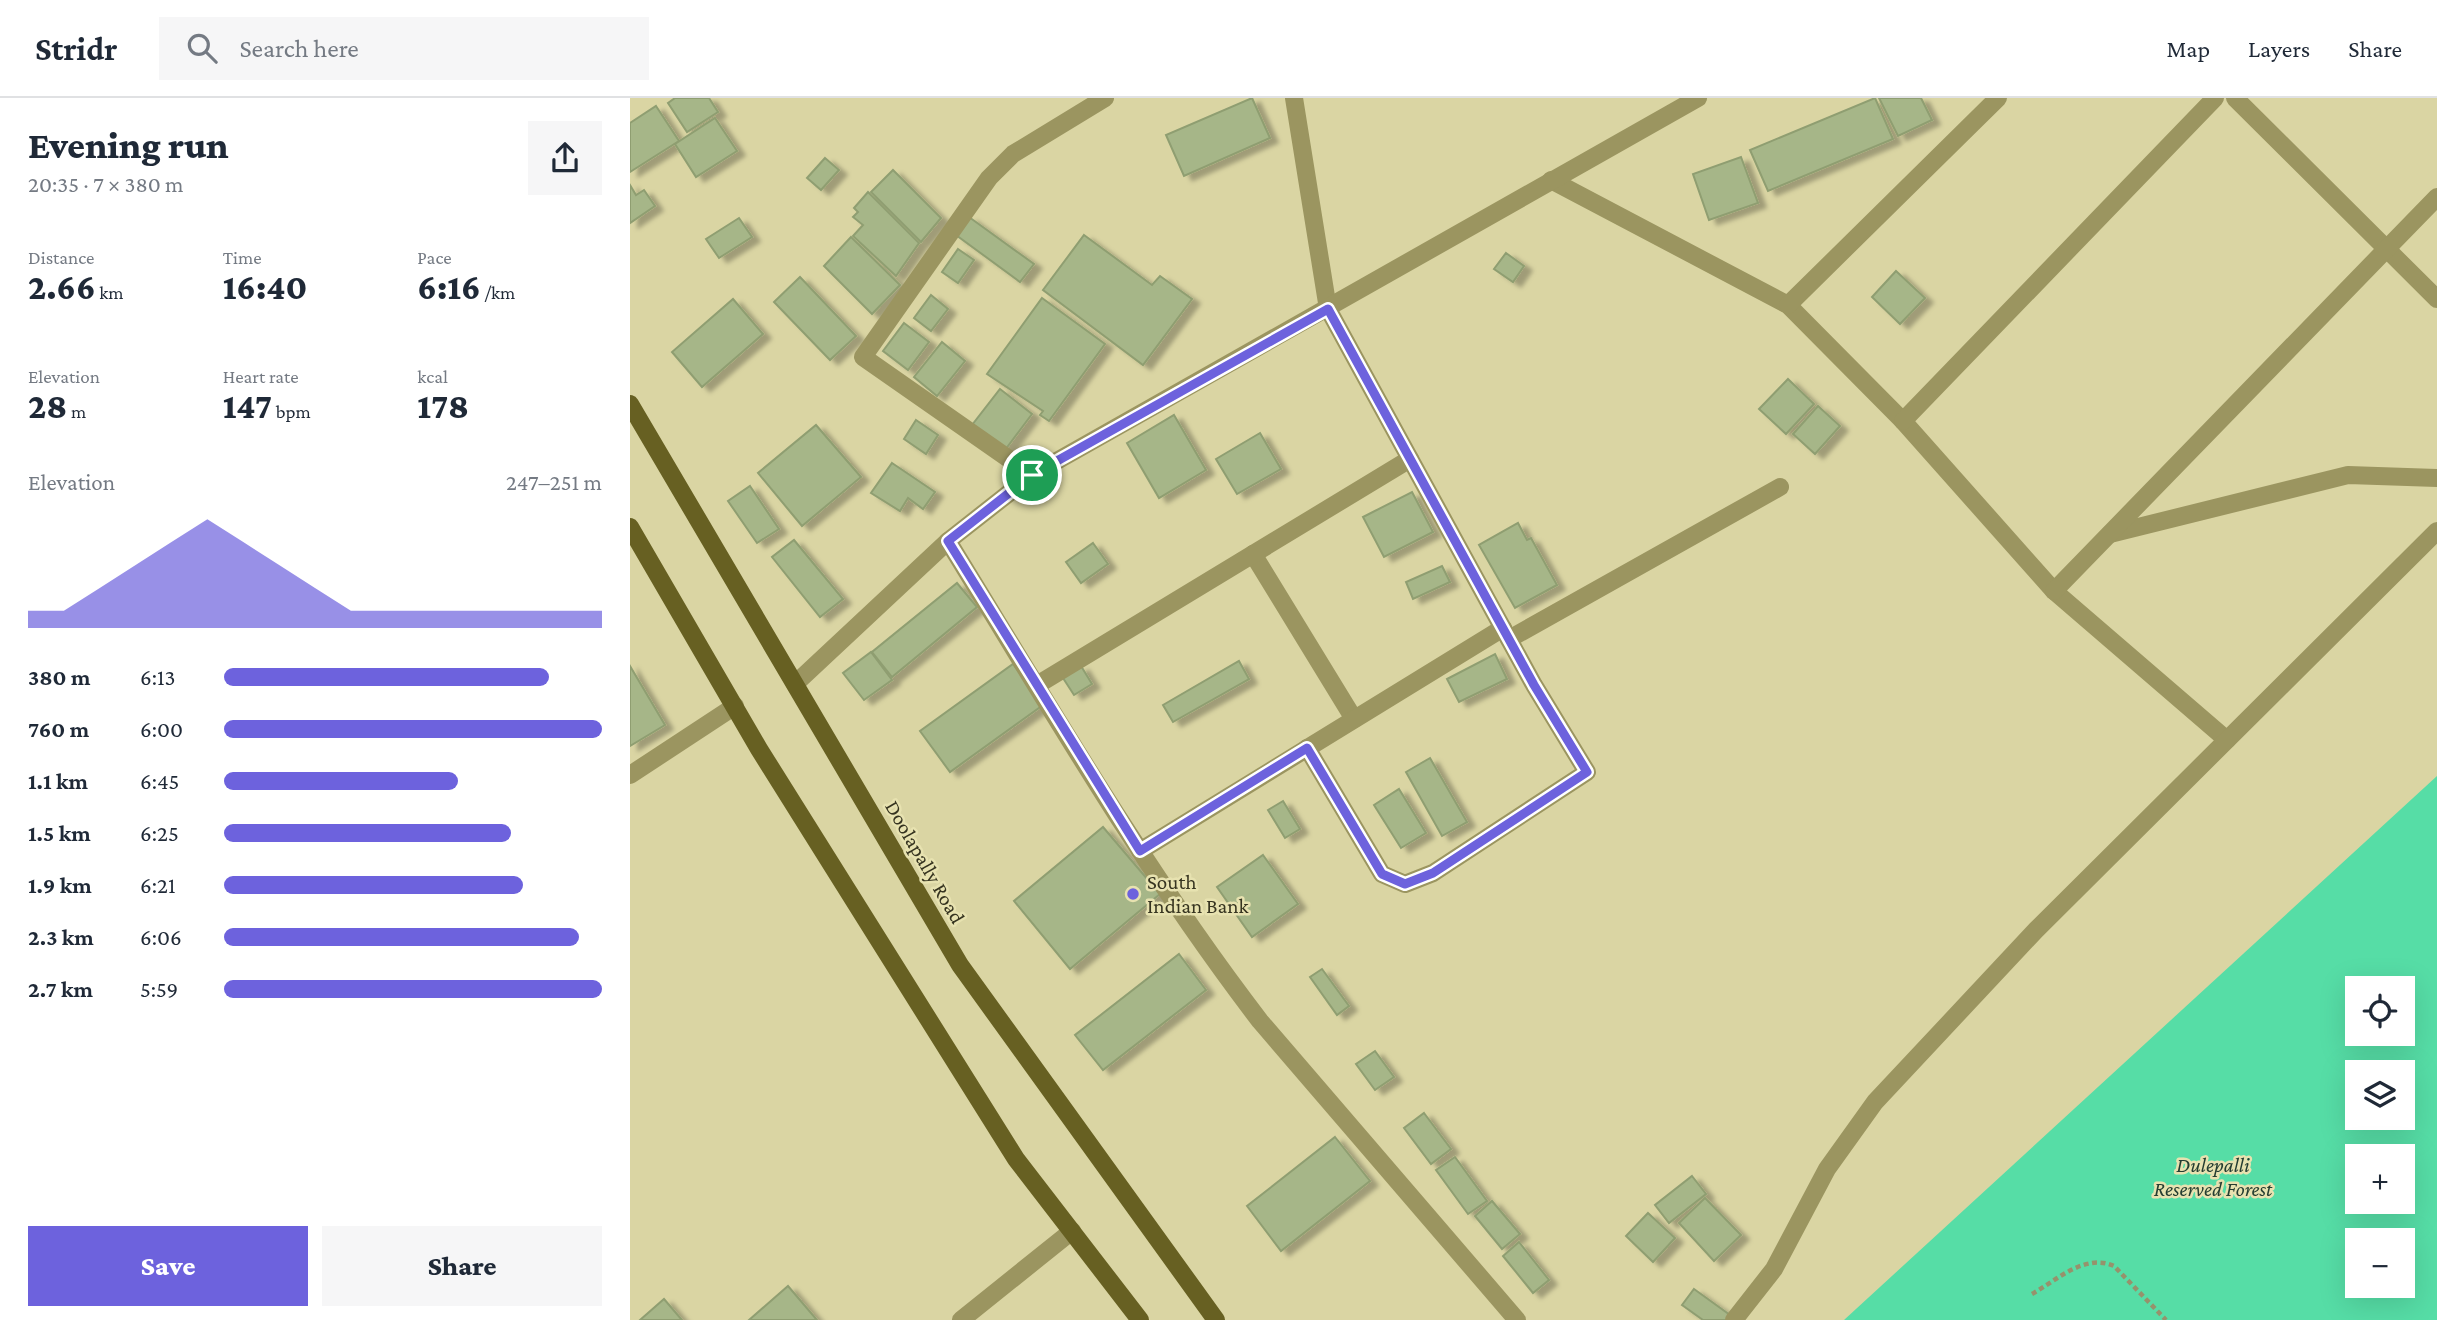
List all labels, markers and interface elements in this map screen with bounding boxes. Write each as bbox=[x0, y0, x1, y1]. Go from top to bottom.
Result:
search box bbox=[159, 17, 649, 80]
icon: search bbox=[183, 29, 221, 67]
text: Stridr bbox=[35, 30, 117, 67]
text: Search here bbox=[239, 34, 359, 63]
text: Map bbox=[2166, 35, 2210, 62]
text: Layers bbox=[2248, 35, 2310, 62]
text: Share bbox=[2348, 35, 2402, 62]
button: share bbox=[528, 121, 602, 195]
text: Evening run bbox=[28, 124, 229, 166]
text: 20:35 · 7 × 380 m bbox=[28, 171, 184, 197]
text: Distance bbox=[28, 247, 94, 268]
text: Time bbox=[223, 247, 262, 268]
text: Pace bbox=[417, 247, 452, 268]
text: 2.66 bbox=[28, 268, 96, 307]
text: 16:40 bbox=[223, 268, 307, 307]
text: 6:16 bbox=[417, 268, 481, 307]
text: km bbox=[96, 282, 124, 303]
text: /km bbox=[481, 282, 515, 303]
text: Elevation bbox=[28, 366, 100, 387]
text: Heart rate bbox=[223, 366, 299, 387]
text: kcal bbox=[417, 366, 448, 387]
text: 28 bbox=[28, 387, 67, 426]
text: 147 bbox=[223, 387, 272, 426]
text: 178 bbox=[417, 387, 469, 426]
text: m bbox=[67, 401, 86, 422]
text: bpm bbox=[272, 401, 311, 422]
pin bbox=[1002, 445, 1062, 505]
icon: arrive bbox=[1013, 456, 1051, 494]
text: Elevation bbox=[28, 469, 115, 495]
text: 247–251 m bbox=[506, 469, 602, 495]
text: 380 m bbox=[28, 664, 91, 690]
text: 6:13 bbox=[140, 664, 176, 690]
text: 760 m bbox=[28, 716, 89, 742]
text: 6:00 bbox=[140, 716, 183, 742]
text: 1.1 km bbox=[28, 768, 88, 794]
text: 6:45 bbox=[140, 768, 179, 794]
street label: Doolapally Road bbox=[880, 796, 970, 928]
text: 1.5 km bbox=[28, 820, 91, 846]
text: 6:25 bbox=[140, 820, 179, 846]
place label: South Indian Bank bbox=[1147, 870, 1249, 918]
text: 1.9 km bbox=[28, 872, 92, 898]
text: 6:21 bbox=[140, 872, 176, 898]
marker: South Indian Bank bbox=[1125, 886, 1141, 902]
text: 2.3 km bbox=[28, 924, 94, 950]
text: 6:06 bbox=[140, 924, 182, 950]
text: 2.7 km bbox=[28, 976, 93, 1002]
text: 5:59 bbox=[140, 976, 178, 1002]
map controls bbox=[2345, 976, 2415, 1298]
button: locate bbox=[2345, 976, 2415, 1046]
button: layers bbox=[2345, 1060, 2415, 1130]
button: + bbox=[2345, 1144, 2415, 1214]
park label: Dulepalli Reserved Forest bbox=[2154, 1153, 2273, 1201]
button: Save bbox=[28, 1226, 308, 1306]
button: Share bbox=[322, 1226, 602, 1306]
button: − bbox=[2345, 1228, 2415, 1298]

